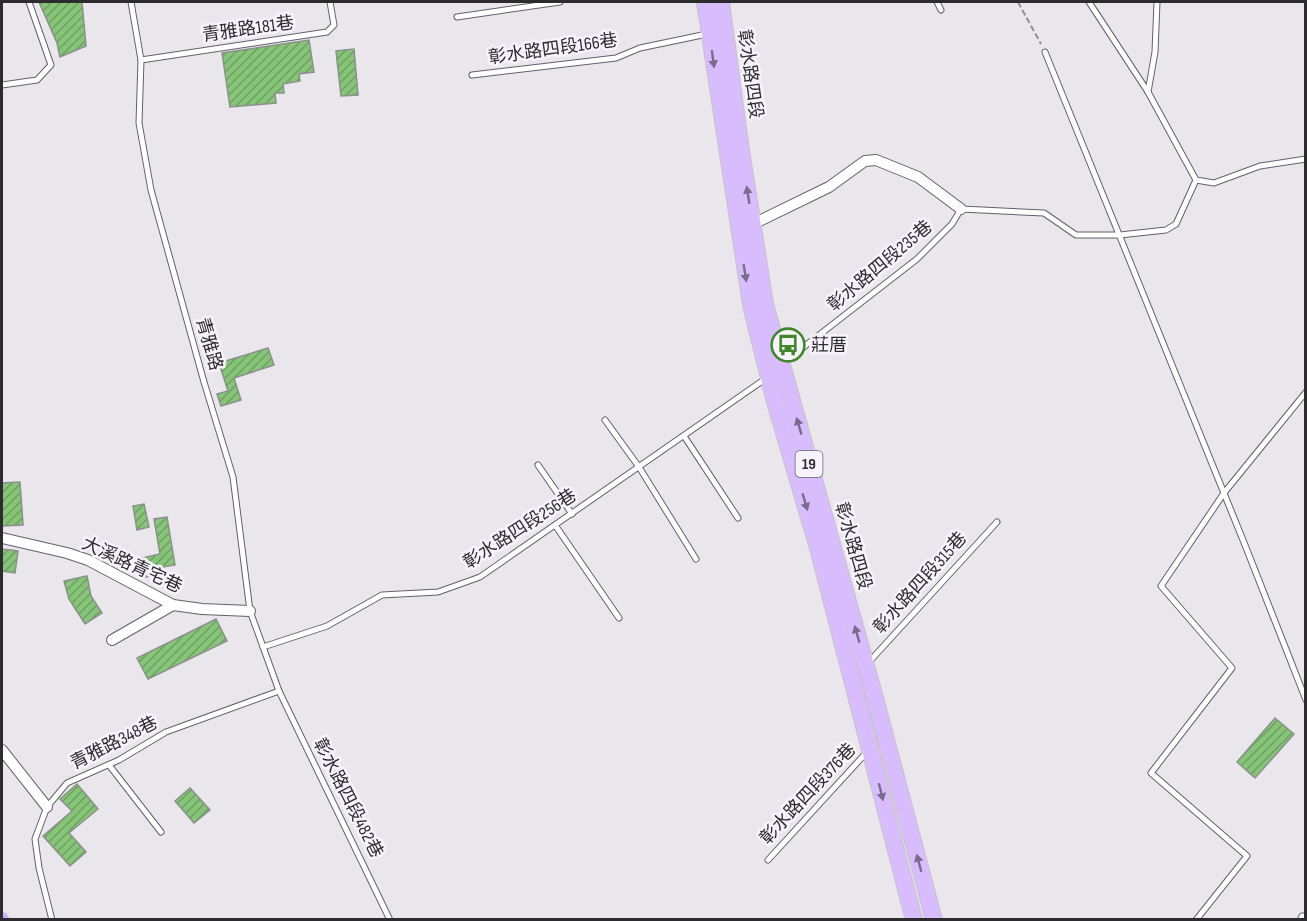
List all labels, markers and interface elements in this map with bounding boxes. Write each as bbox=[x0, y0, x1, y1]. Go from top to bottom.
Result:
street label: 青雅路181巷 bbox=[201, 12, 295, 46]
street label: 彰水路四段 bbox=[733, 28, 767, 120]
street label: 彰水路四段166巷 bbox=[487, 30, 619, 68]
one-way arrow bbox=[708, 50, 717, 69]
one-way arrow bbox=[744, 185, 753, 204]
street label: 彰水路四段235巷 bbox=[823, 216, 937, 316]
one-way arrow bbox=[741, 264, 750, 283]
street label: 青雅路 bbox=[191, 315, 227, 373]
bus stop icon: 莊厝 bbox=[770, 327, 806, 363]
place label: 莊厝 bbox=[811, 335, 847, 356]
one-way arrow bbox=[794, 417, 803, 435]
road number: 19 bbox=[796, 451, 822, 477]
street label: 彰水路四段256巷 bbox=[460, 485, 580, 573]
one-way arrow bbox=[801, 493, 810, 511]
street label: 彰水路四段 bbox=[831, 500, 875, 592]
street label: 彰水路四段315巷 bbox=[869, 528, 971, 638]
street label: 大溪路青宅巷 bbox=[79, 533, 185, 597]
one-way arrow bbox=[852, 625, 862, 643]
street label: 青雅路348巷 bbox=[67, 712, 161, 774]
street label: 彰水路四段482巷 bbox=[309, 735, 387, 861]
street label: 彰水路四段376巷 bbox=[756, 739, 860, 849]
one-way arrow bbox=[877, 783, 887, 801]
one-way arrow bbox=[913, 854, 923, 872]

